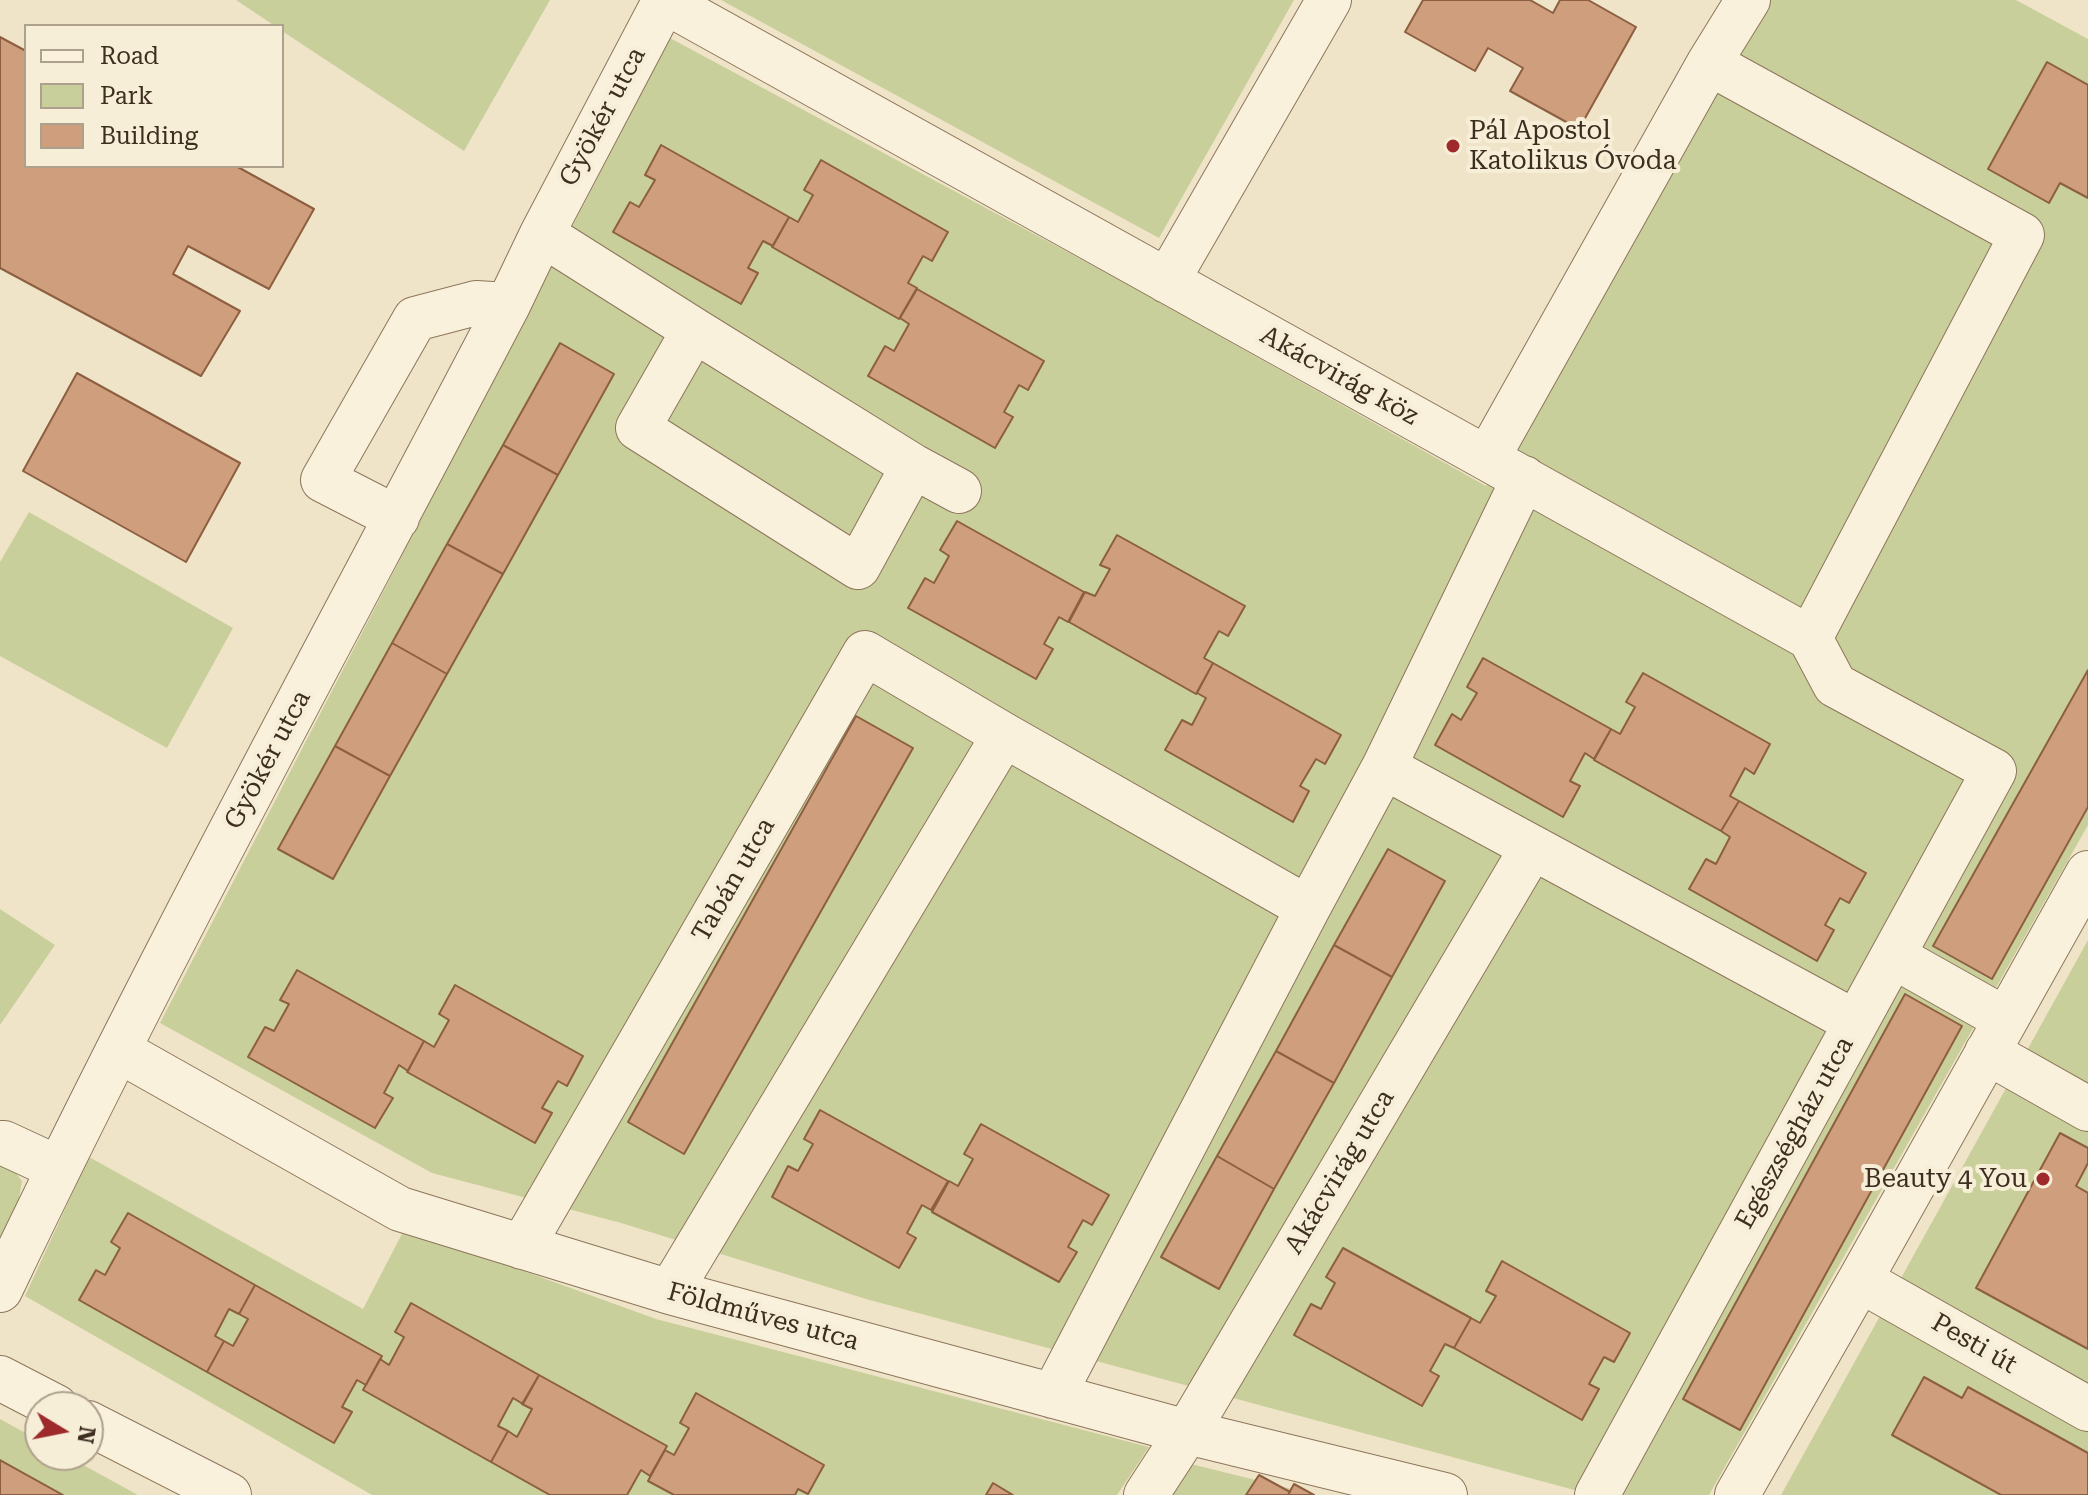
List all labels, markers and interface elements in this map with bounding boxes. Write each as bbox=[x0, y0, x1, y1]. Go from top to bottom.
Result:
legend bbox=[24, 24, 284, 168]
text: Road bbox=[100, 42, 159, 70]
street label: Gyökér utca bbox=[553, 42, 653, 192]
text: Park bbox=[100, 82, 153, 110]
place label: Pál Apostol Katolikus Óvoda bbox=[1469, 115, 1677, 176]
text: Building bbox=[100, 122, 198, 150]
marker: Pál Apostol Katolikus Óvoda bbox=[1444, 137, 1462, 155]
street label: Akácvirág köz bbox=[1255, 320, 1423, 432]
street label: Gyökér utca bbox=[218, 685, 318, 835]
street label: Tabán utca bbox=[686, 812, 782, 948]
street label: Egészségház utca bbox=[1729, 1032, 1861, 1234]
street label: Akácvirág utca bbox=[1279, 1084, 1401, 1260]
place label: Beauty 4 You bbox=[1864, 1163, 2027, 1195]
marker: Beauty 4 You bbox=[2034, 1170, 2052, 1188]
street label: Földműves utca bbox=[664, 1276, 862, 1358]
street label: Pesti út bbox=[1926, 1307, 2022, 1381]
north arrow bbox=[24, 1391, 104, 1471]
text: N bbox=[72, 1424, 100, 1445]

